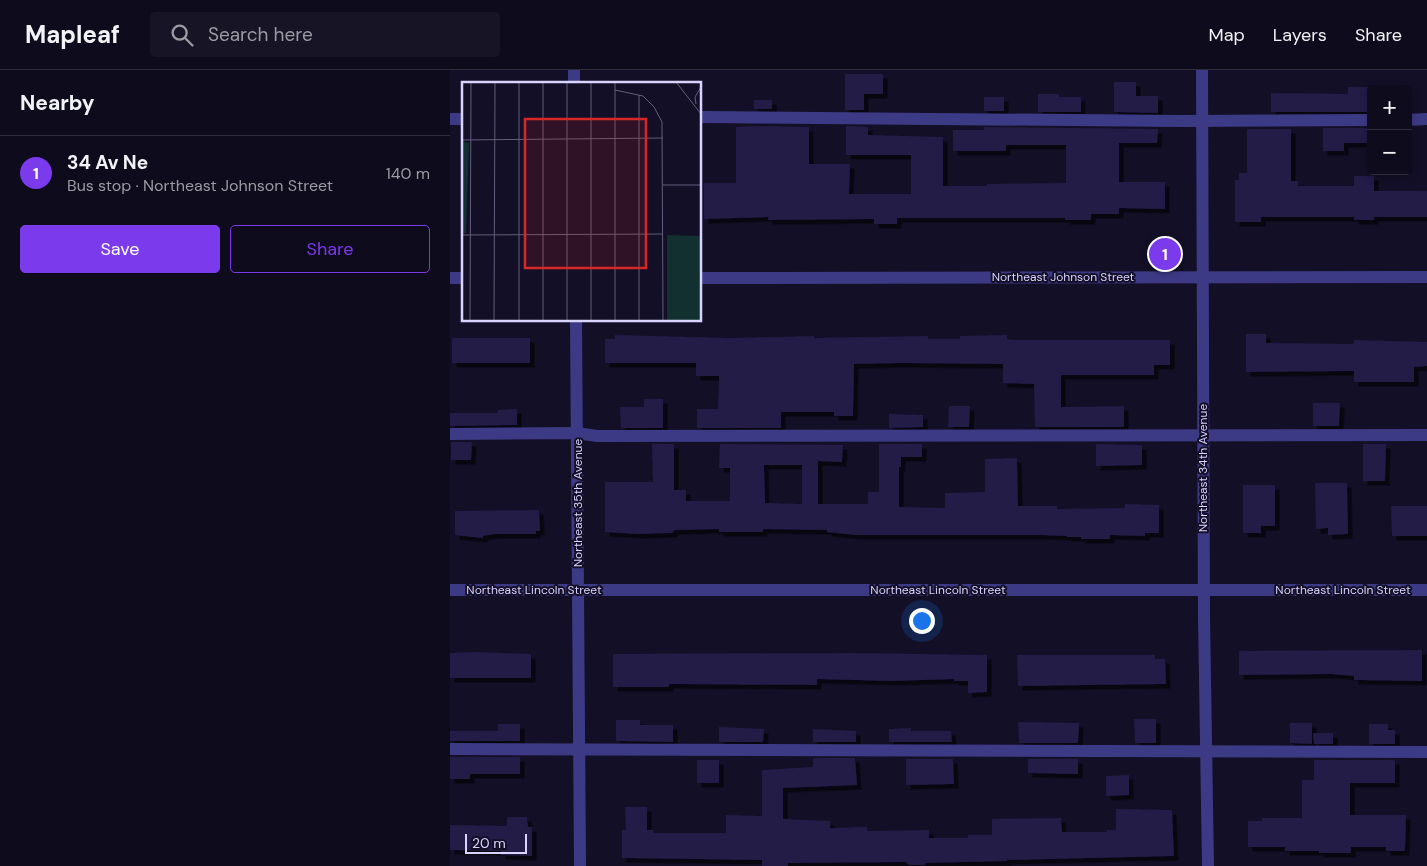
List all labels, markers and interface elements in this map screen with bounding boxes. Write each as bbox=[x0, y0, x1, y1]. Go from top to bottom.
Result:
search box bbox=[150, 12, 500, 57]
text: Mapleaf bbox=[25, 19, 120, 50]
icon: search bbox=[168, 21, 196, 49]
text: Search here bbox=[208, 22, 313, 47]
text: Map bbox=[1209, 23, 1245, 47]
text: Layers bbox=[1273, 23, 1327, 47]
text: Share bbox=[1355, 23, 1402, 47]
inset map bbox=[462, 82, 701, 321]
map controls bbox=[1367, 85, 1412, 175]
button: + bbox=[1367, 85, 1412, 130]
text: Nearby bbox=[20, 89, 94, 117]
button: − bbox=[1367, 130, 1412, 175]
text: 34 Av Ne bbox=[67, 150, 148, 175]
text: 1 bbox=[33, 163, 39, 184]
text: 140 m bbox=[386, 163, 430, 184]
text: Bus stop · Northeast Johnson Street bbox=[67, 175, 333, 196]
button: Save bbox=[20, 225, 220, 273]
button: Share bbox=[230, 225, 430, 273]
pin: 1 bbox=[1149, 235, 1181, 273]
street label: Northeast Johnson Street bbox=[992, 269, 1135, 285]
street label: Northeast 34th Avenue bbox=[1195, 404, 1211, 532]
street label: Northeast 35th Avenue bbox=[570, 439, 586, 567]
street label: Northeast Lincoln Street bbox=[466, 582, 602, 598]
street label: Northeast Lincoln Street bbox=[870, 582, 1006, 598]
street label: Northeast Lincoln Street bbox=[1275, 582, 1411, 598]
your location bbox=[909, 608, 935, 634]
scale bar bbox=[465, 831, 528, 854]
text: 20 m bbox=[472, 834, 506, 852]

